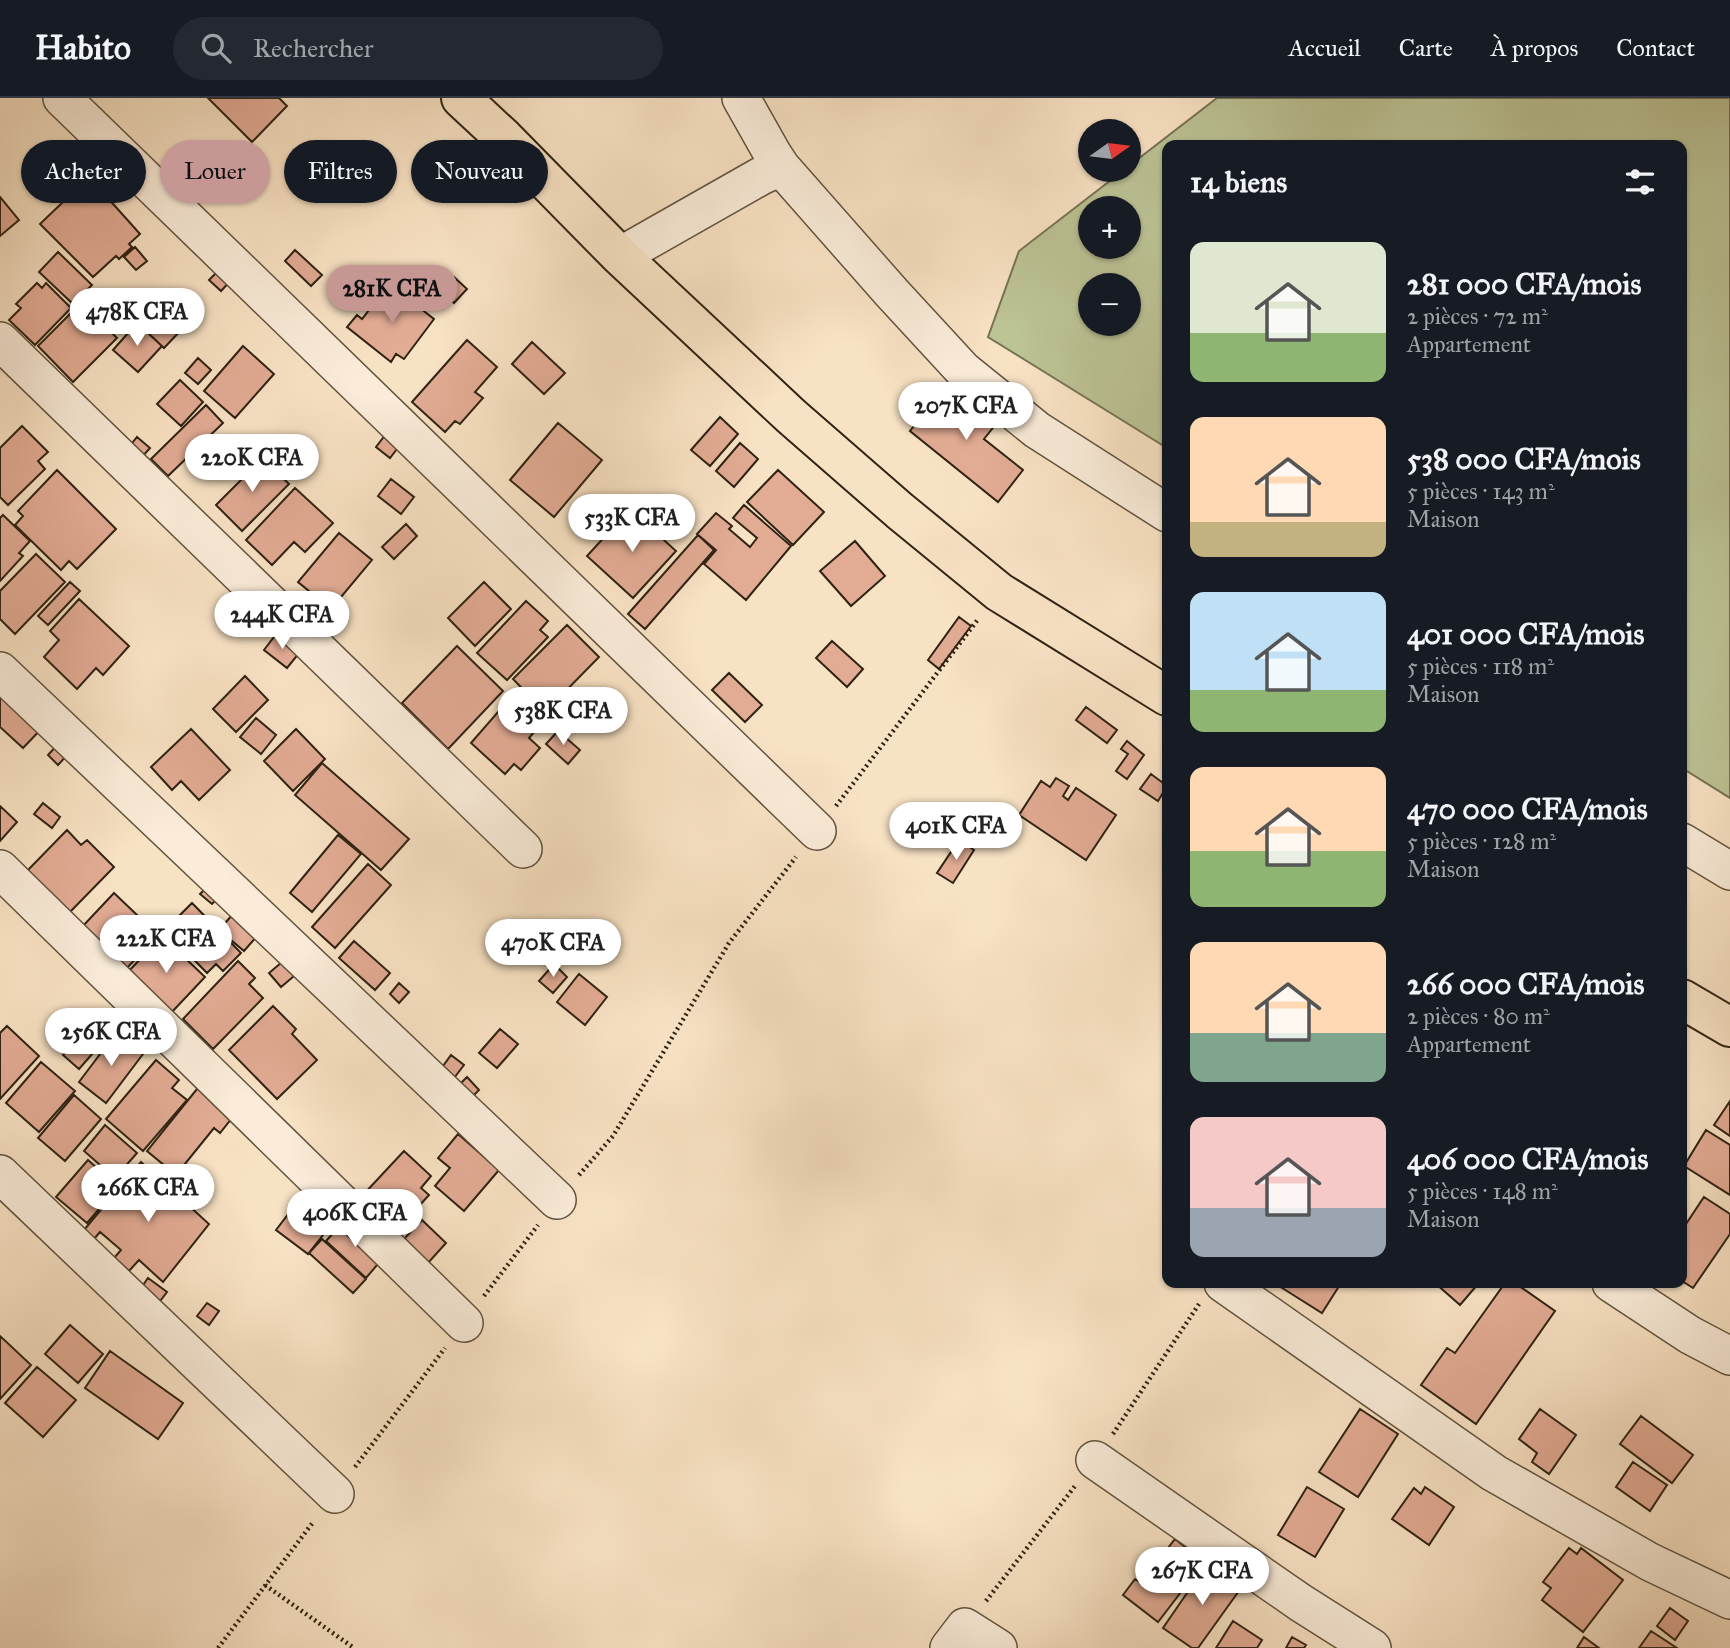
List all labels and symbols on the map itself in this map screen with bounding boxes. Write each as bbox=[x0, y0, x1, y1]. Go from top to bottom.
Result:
north arrow bbox=[1078, 119, 1141, 182]
pin: 281K CFA bbox=[320, 266, 464, 325]
pin: 478K CFA bbox=[65, 288, 209, 348]
pin: 207K CFA bbox=[894, 382, 1038, 442]
pin: 220K CFA bbox=[180, 434, 324, 494]
pin: 533K CFA bbox=[560, 494, 704, 554]
pin: 244K CFA bbox=[210, 592, 354, 651]
pin: 538K CFA bbox=[491, 688, 635, 747]
pin: 401K CFA bbox=[884, 802, 1028, 862]
pin: 222K CFA bbox=[94, 916, 238, 975]
pin: 470K CFA bbox=[481, 920, 625, 979]
pin: 256K CFA bbox=[39, 1009, 183, 1068]
pin: 266K CFA bbox=[76, 1164, 220, 1224]
pin: 406K CFA bbox=[283, 1190, 427, 1249]
pin: 267K CFA bbox=[1130, 1548, 1274, 1607]

